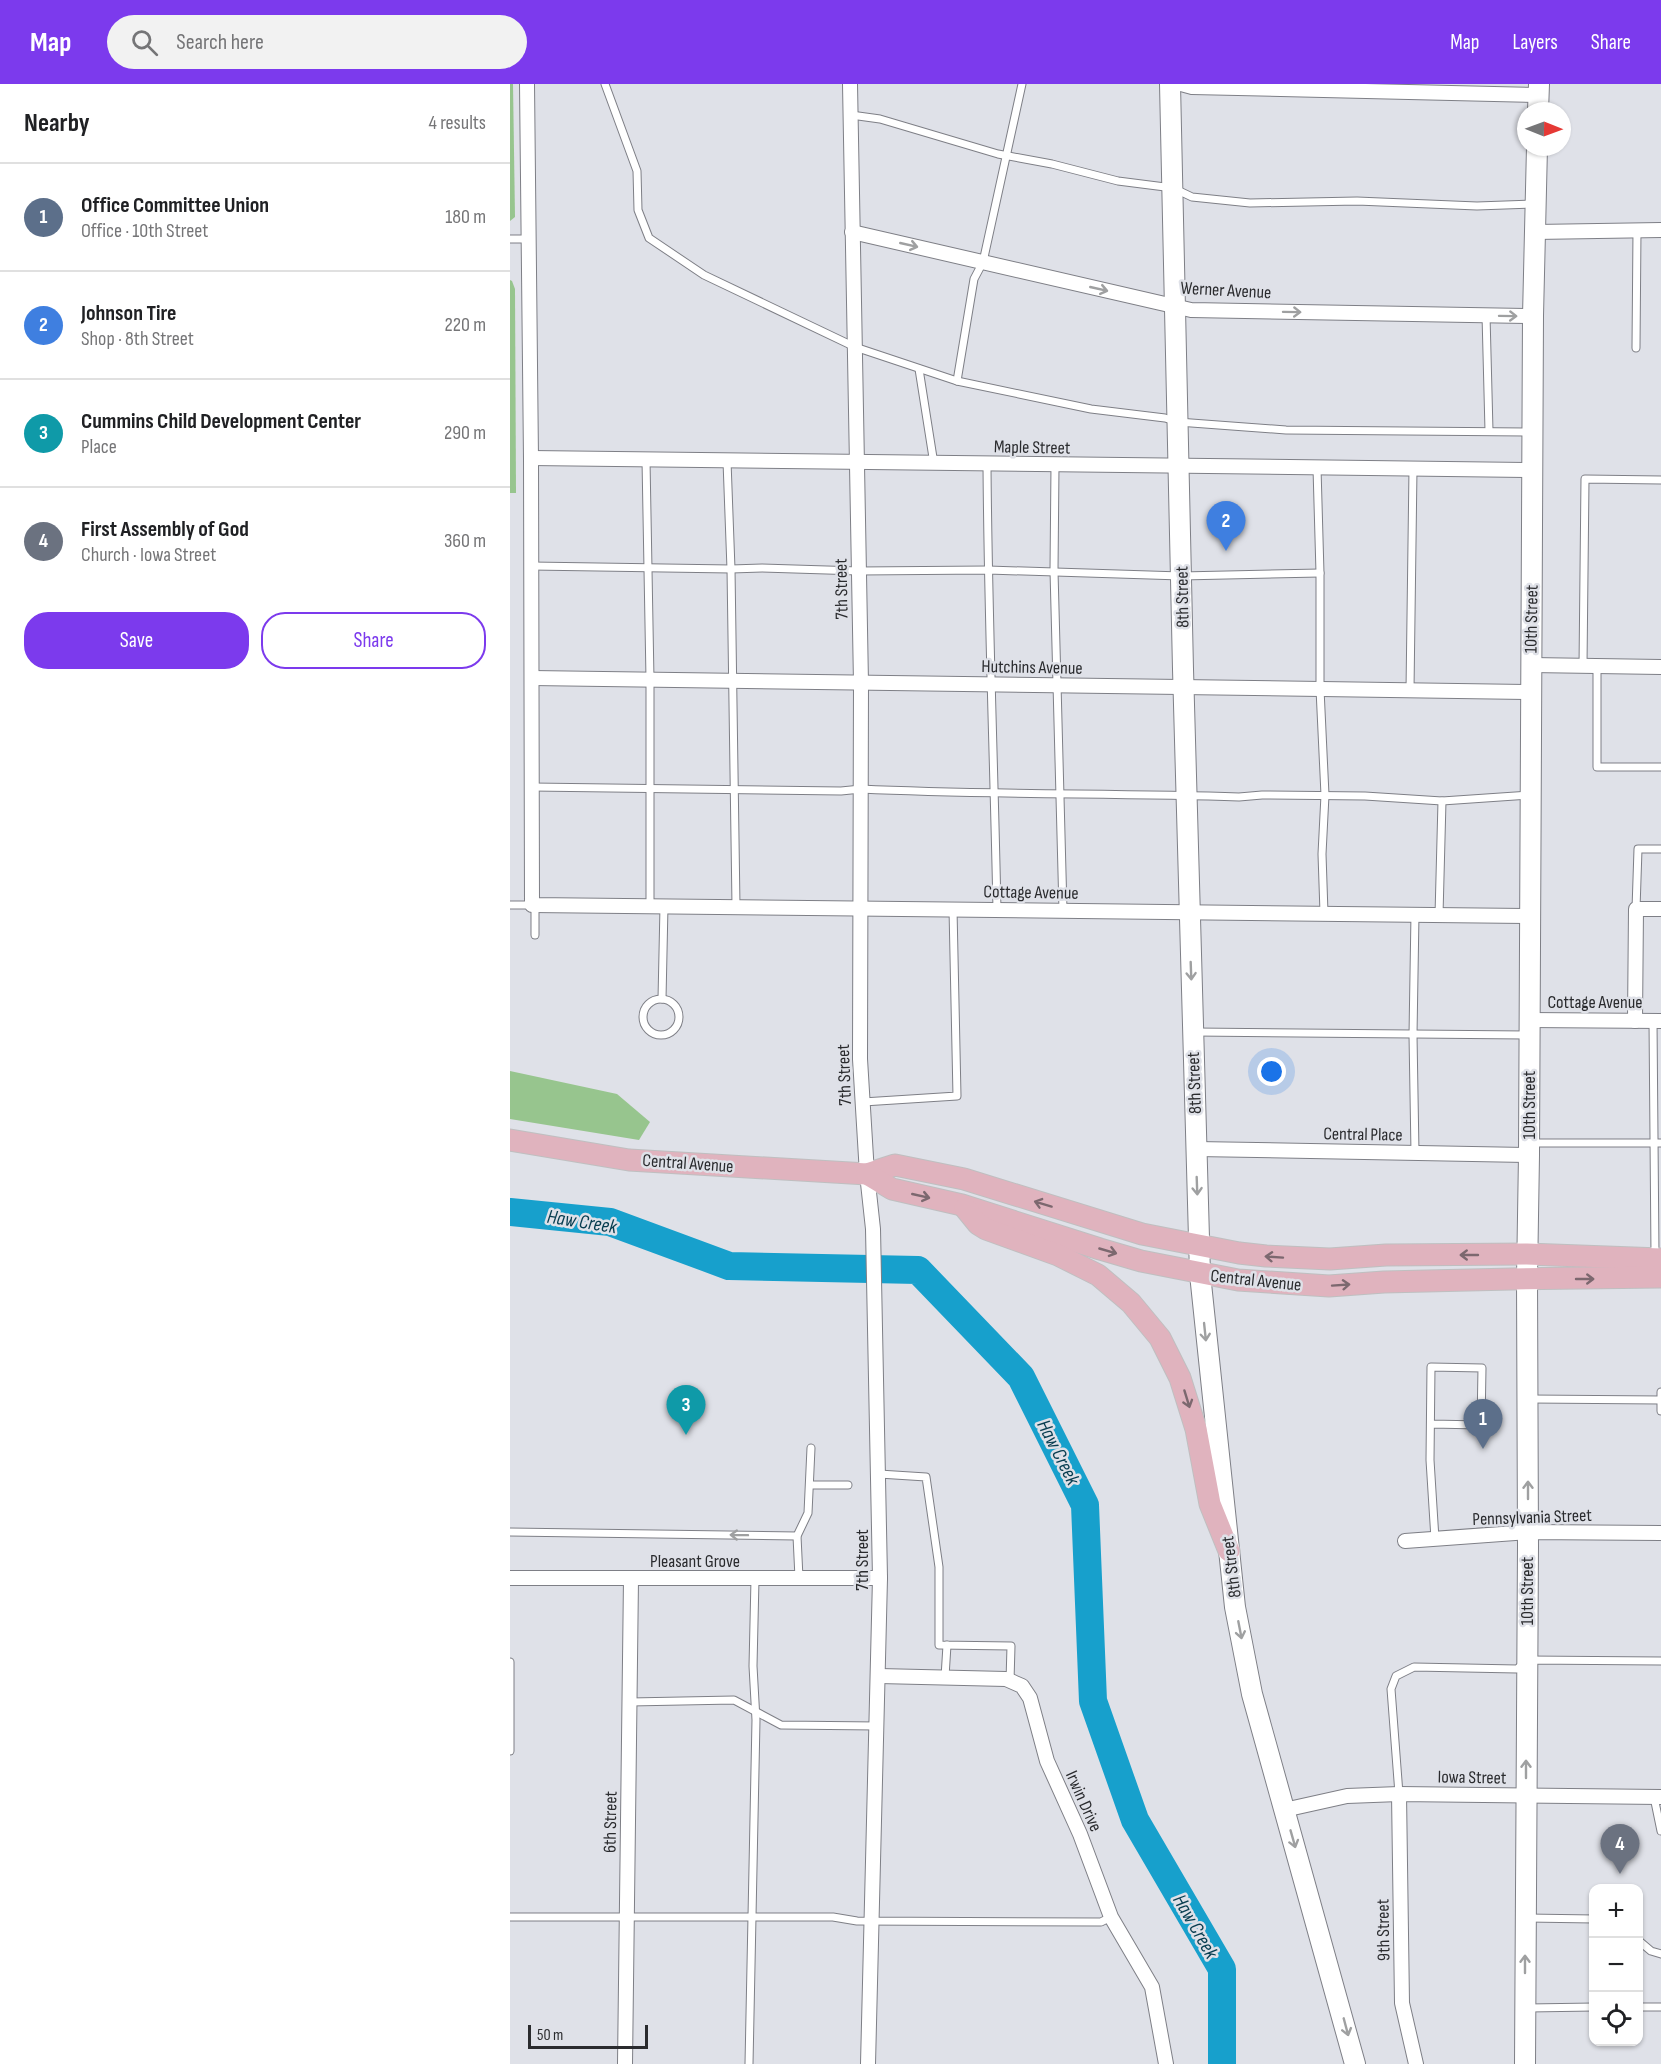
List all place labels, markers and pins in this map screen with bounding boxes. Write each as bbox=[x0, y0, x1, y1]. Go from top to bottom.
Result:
pin: 2 bbox=[1206, 502, 1246, 551]
pin: 3 bbox=[666, 1386, 705, 1435]
pin: 1 bbox=[1464, 1400, 1502, 1449]
pin: 4 bbox=[1600, 1824, 1640, 1874]

